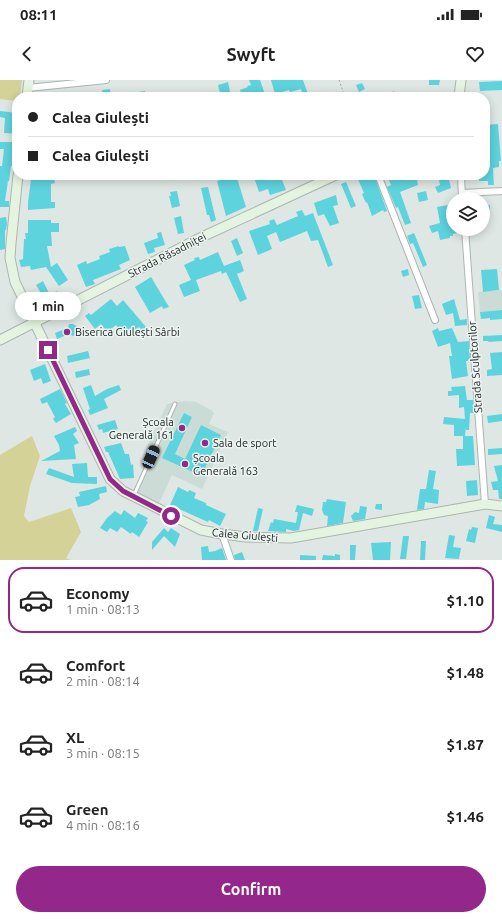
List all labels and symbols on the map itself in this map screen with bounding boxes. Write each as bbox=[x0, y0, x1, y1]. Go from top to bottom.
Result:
street label: Strada Răsadniței bbox=[126, 230, 208, 280]
callout: 1 min bbox=[15, 292, 81, 320]
street label: Strada Sculptorilor bbox=[466, 320, 484, 413]
place label: Biserica Giulești Sârbi bbox=[75, 326, 180, 338]
marker: Biserica Giulești Sârbi bbox=[62, 327, 72, 337]
route end bbox=[39, 341, 57, 359]
place label: Școala Generală 161 bbox=[109, 416, 174, 441]
marker: Școala Generală 161 bbox=[177, 423, 187, 433]
place label: Sala de sport bbox=[213, 437, 277, 449]
marker: Sala de sport bbox=[200, 438, 210, 448]
car bbox=[141, 444, 161, 470]
place label: Școala Generală 163 bbox=[193, 452, 258, 477]
marker: Școala Generală 163 bbox=[180, 459, 190, 469]
route start bbox=[162, 507, 180, 525]
street label: Calea Giulești bbox=[211, 526, 279, 544]

